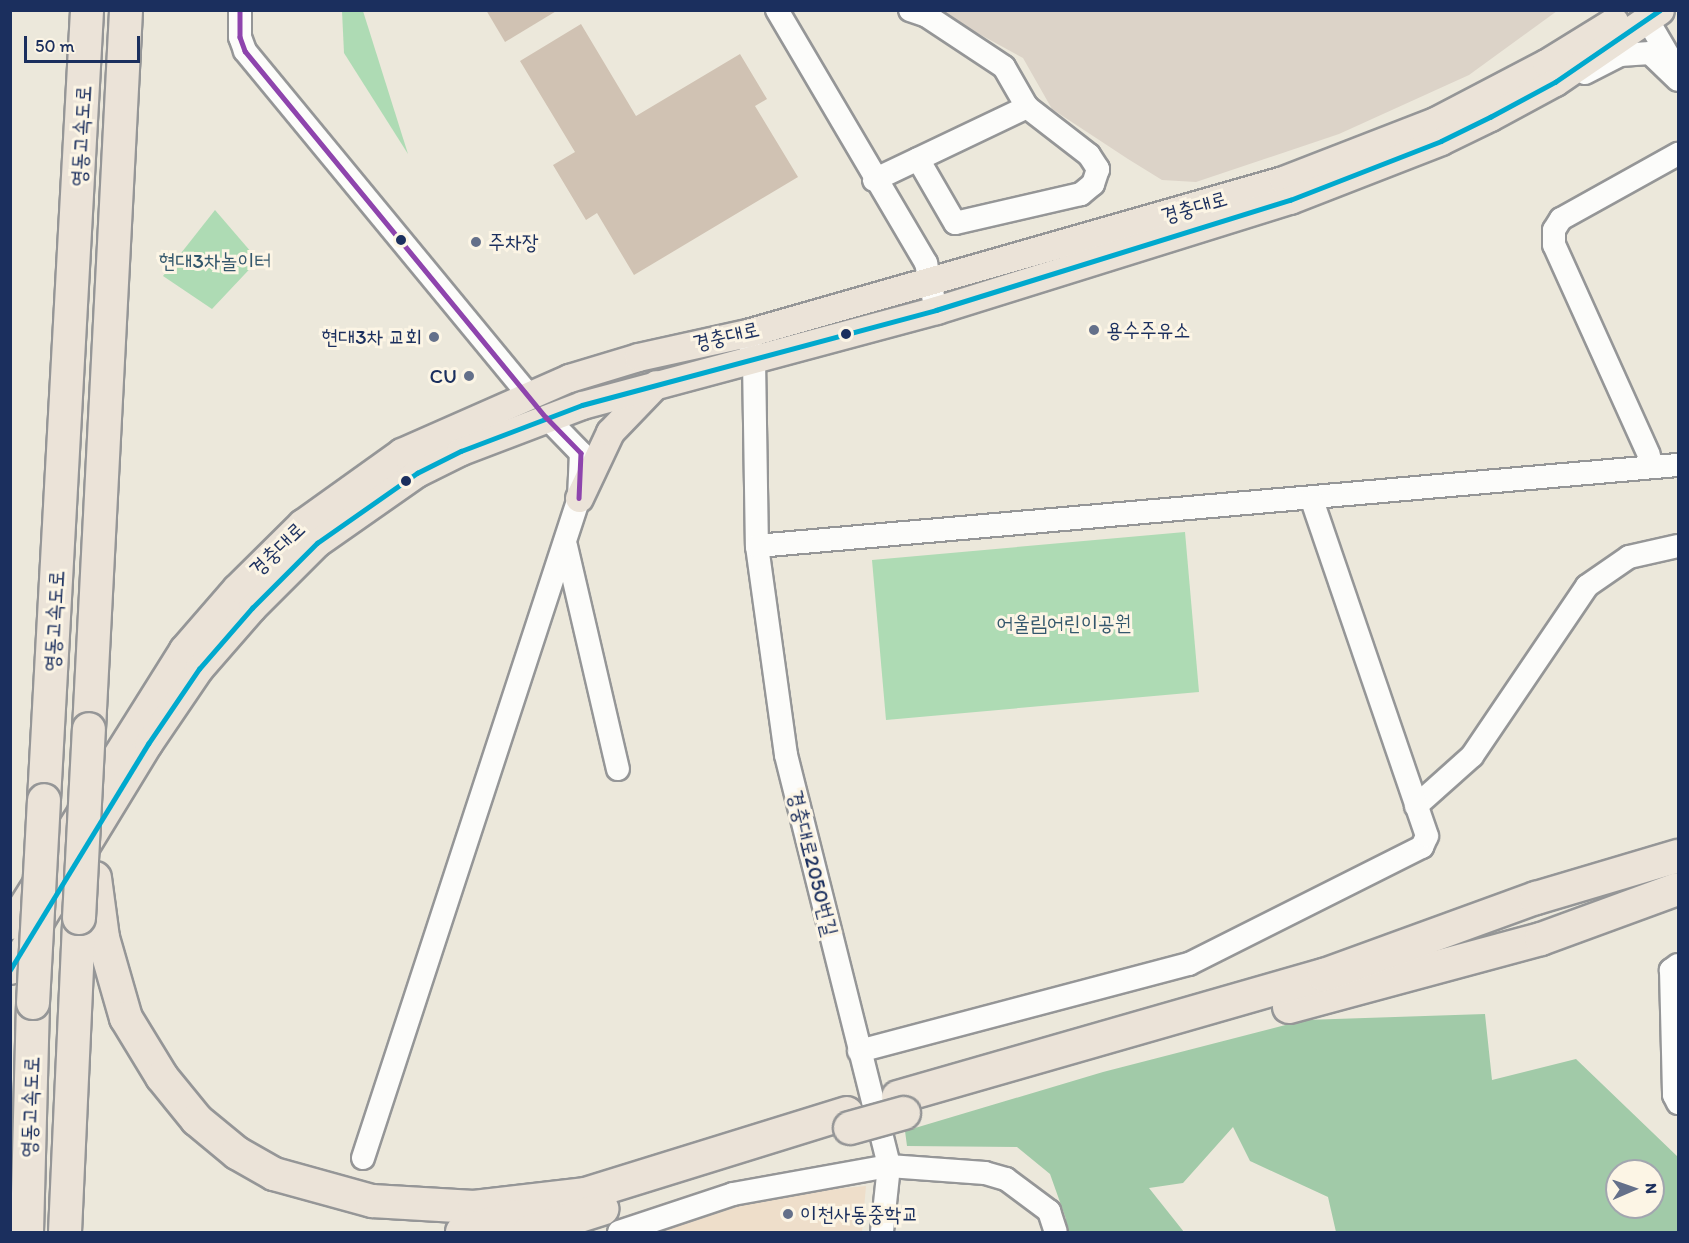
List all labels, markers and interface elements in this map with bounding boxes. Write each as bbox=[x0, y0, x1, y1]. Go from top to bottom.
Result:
scale bar bbox=[27, 24, 142, 62]
text: 50 m bbox=[35, 35, 75, 57]
street label: 영동고속도로 bbox=[66, 85, 96, 187]
street label: 경충대로 bbox=[1158, 186, 1230, 228]
place label: 주차장 bbox=[488, 229, 539, 255]
unlabelled marker bbox=[395, 234, 407, 246]
marker: 주차장 bbox=[469, 235, 483, 249]
park label: 현대3차놀이터 bbox=[159, 248, 271, 274]
street label: 경충대로 bbox=[690, 316, 762, 356]
place label: 용수주유소 bbox=[1106, 317, 1190, 343]
marker: 용수주유소 bbox=[1087, 323, 1101, 337]
place label: 현대3차 교회 bbox=[321, 324, 422, 350]
unlabelled marker bbox=[840, 328, 852, 340]
marker: 현대3차 교회 bbox=[427, 330, 441, 344]
place label: CU bbox=[430, 363, 457, 389]
marker: CU bbox=[462, 369, 476, 383]
unlabelled marker bbox=[400, 475, 412, 487]
street label: 경충대로 bbox=[244, 516, 310, 582]
street label: 영동고속도로 bbox=[39, 570, 69, 672]
park label: 어울림어린이공원 bbox=[996, 610, 1132, 636]
street label: 경충대로2050번길 bbox=[783, 788, 843, 938]
street label: 영동고속도로 bbox=[16, 1056, 44, 1158]
north arrow bbox=[1605, 1159, 1665, 1219]
text: N bbox=[1642, 1183, 1661, 1194]
place label: 이천사동중학교 bbox=[800, 1201, 918, 1227]
marker: 이천사동중학교 bbox=[781, 1207, 795, 1221]

